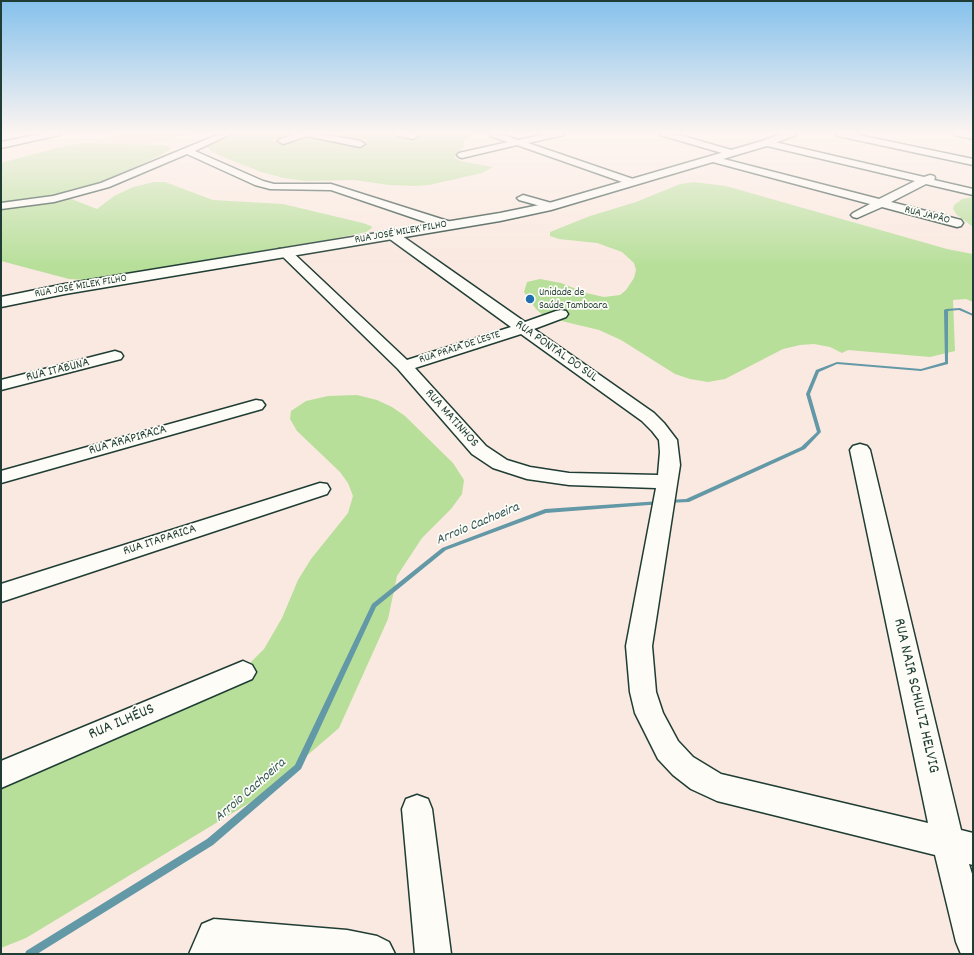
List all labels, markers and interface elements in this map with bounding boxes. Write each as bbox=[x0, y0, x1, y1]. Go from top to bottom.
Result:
street label: RUA JAPÃO bbox=[903, 204, 951, 228]
street label: RUA JOSÉ MILEK FILHO bbox=[354, 218, 448, 248]
street label: RUA JOSÉ MILEK FILHO bbox=[34, 272, 128, 302]
place label: Unidade de Saúde Tamboara bbox=[539, 286, 607, 312]
marker: Unidade de Saúde Tamboara bbox=[524, 293, 536, 305]
street label: RUA PONTAL DO SUL bbox=[512, 318, 600, 386]
street label: RUA PRAIA DE LESTE bbox=[418, 329, 502, 367]
street label: RUA ITABUNA bbox=[25, 356, 91, 386]
street label: RUA MATINHOS bbox=[421, 387, 481, 451]
street label: RUA ARAPIRACA bbox=[87, 422, 169, 460]
water label: Arroio Cachoeira bbox=[434, 500, 522, 550]
street label: RUA ITAPARICA bbox=[122, 522, 198, 560]
street label: RUA NAIR SCHULTZ HELVIG bbox=[888, 617, 942, 775]
street label: RUA ILHÉUS bbox=[86, 701, 158, 745]
water label: Arroio Cachoeira bbox=[212, 756, 290, 826]

